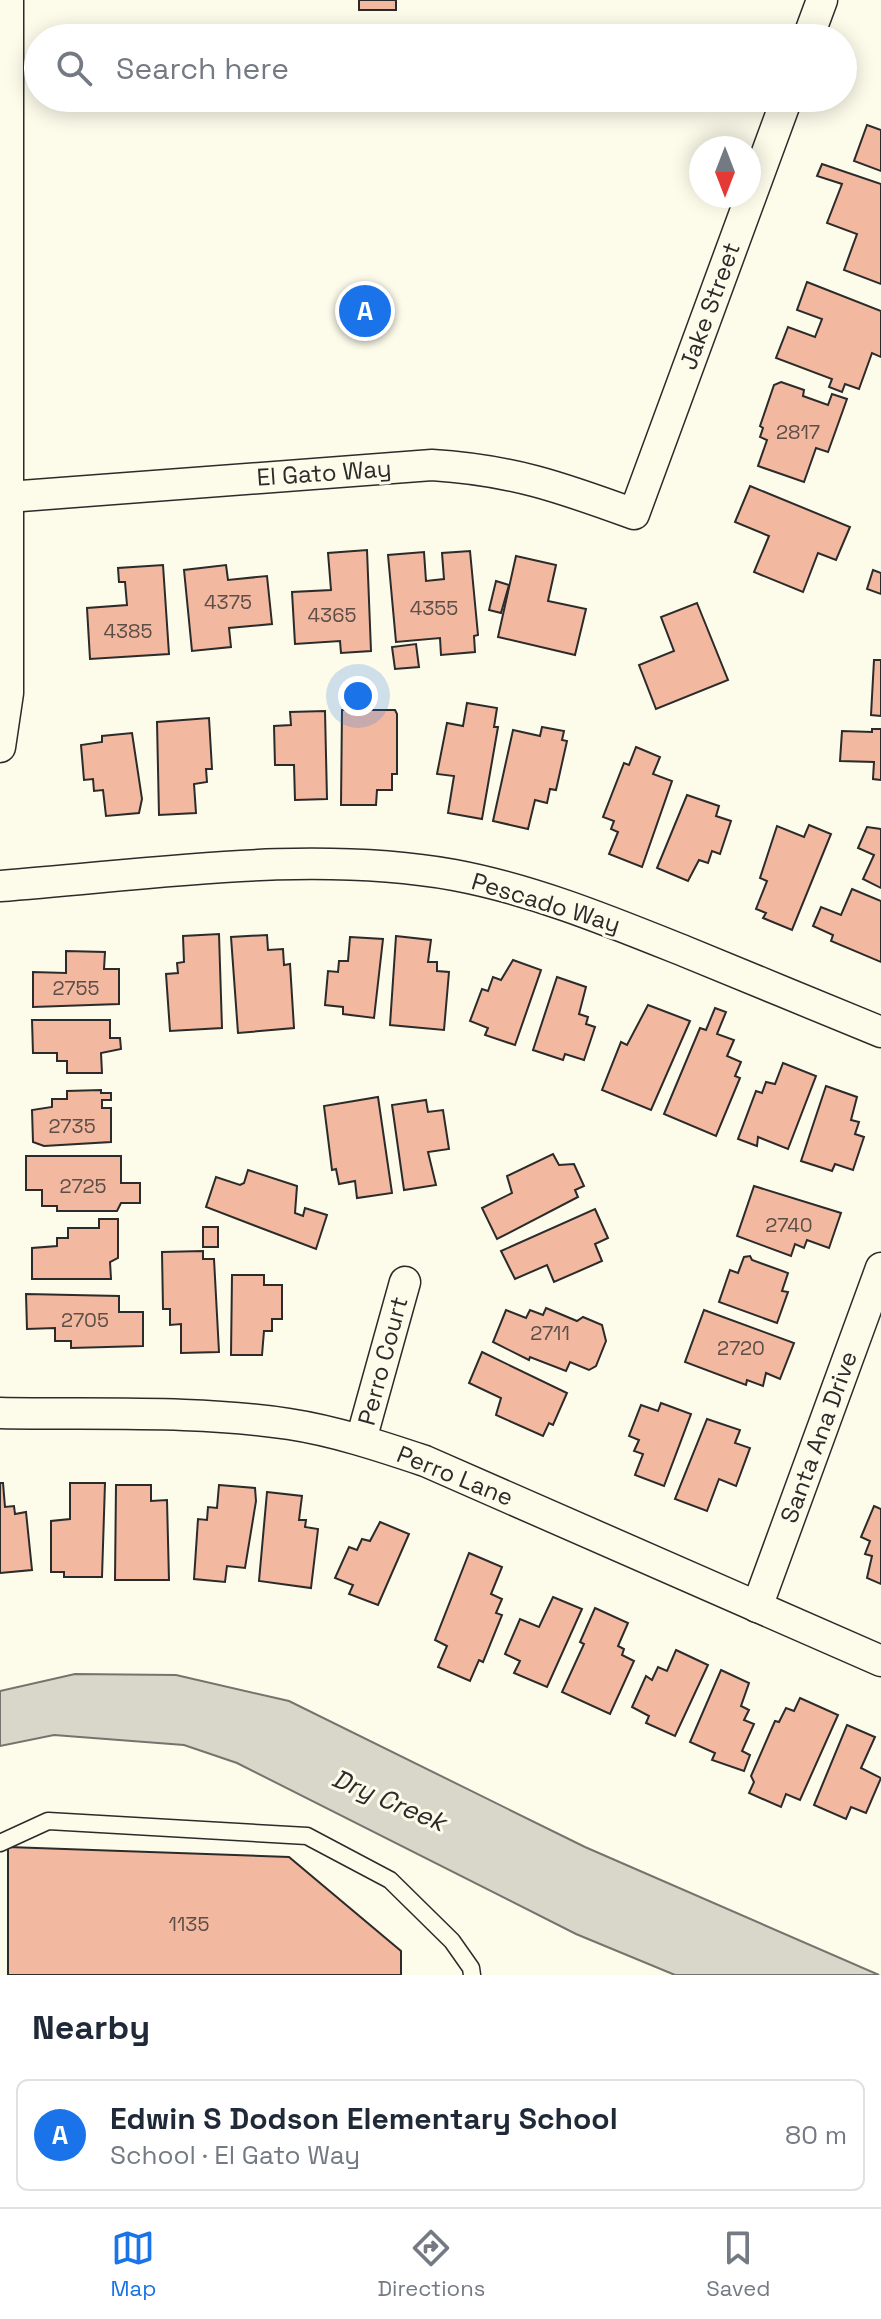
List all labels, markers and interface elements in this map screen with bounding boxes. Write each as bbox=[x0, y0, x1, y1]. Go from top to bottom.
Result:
search box bbox=[24, 24, 857, 112]
icon: search bbox=[52, 46, 96, 90]
text: Search here bbox=[116, 49, 289, 88]
north arrow bbox=[689, 136, 761, 208]
street label: Jake Street bbox=[672, 238, 747, 374]
pin: A bbox=[339, 281, 391, 341]
house number: 2817 bbox=[776, 419, 820, 445]
street label: El Gato Way bbox=[256, 452, 392, 493]
house number: 4375 bbox=[204, 589, 252, 615]
house number: 4355 bbox=[410, 595, 458, 621]
house number: 4365 bbox=[308, 602, 356, 628]
house number: 4385 bbox=[103, 618, 153, 644]
your location bbox=[338, 676, 378, 716]
street label: Pescado Way bbox=[468, 865, 624, 940]
house number: 2755 bbox=[52, 975, 100, 1001]
house number: 2735 bbox=[48, 1113, 96, 1139]
house number: 2725 bbox=[59, 1173, 107, 1199]
house number: 2740 bbox=[765, 1212, 813, 1238]
street label: Perro Court bbox=[350, 1293, 415, 1429]
house number: 2705 bbox=[61, 1307, 109, 1333]
house number: 2711 bbox=[530, 1320, 570, 1346]
house number: 2720 bbox=[717, 1335, 765, 1361]
street label: Santa Ana Drive bbox=[773, 1347, 864, 1527]
street label: Perro Lane bbox=[392, 1438, 518, 1513]
water label: Dry Creek bbox=[327, 1761, 454, 1840]
house number: 1135 bbox=[169, 1911, 209, 1937]
text: Nearby bbox=[32, 2006, 150, 2049]
text: Edwin S Dodson Elementary School bbox=[110, 2099, 618, 2138]
text: A bbox=[52, 2118, 68, 2152]
text: 80 m bbox=[785, 2118, 847, 2152]
text: School · El Gato Way bbox=[110, 2138, 360, 2172]
tab: Map bbox=[111, 2226, 156, 2302]
tab: Directions bbox=[377, 2226, 485, 2302]
tab: Saved bbox=[706, 2226, 770, 2302]

